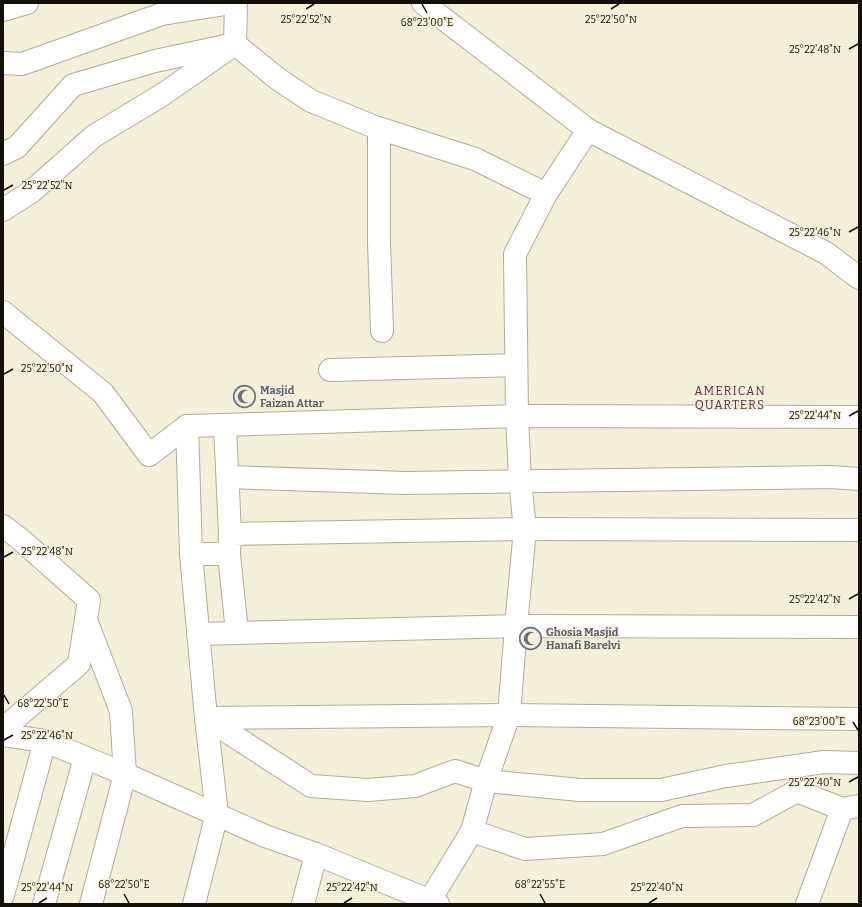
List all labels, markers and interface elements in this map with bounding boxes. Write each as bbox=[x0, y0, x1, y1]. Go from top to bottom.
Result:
text: 25°22'52"N bbox=[281, 14, 331, 26]
text: 25°22'50"N bbox=[585, 14, 637, 26]
text: 68°23'00"E bbox=[401, 17, 453, 29]
text: 25°22'48"N bbox=[789, 44, 841, 56]
text: 25°22'52"N bbox=[22, 180, 72, 192]
text: 25°22'46"N bbox=[789, 227, 841, 239]
text: 25°22'50"N bbox=[21, 363, 73, 375]
mosque icon: Masjid Faizan Attar bbox=[232, 383, 258, 409]
place label: Masjid Faizan Attar bbox=[260, 384, 325, 410]
district label: AMERICAN QUARTERS bbox=[694, 384, 766, 412]
text: 25°22'44"N bbox=[789, 410, 841, 422]
text: 25°22'48"N bbox=[21, 546, 73, 558]
text: 25°22'42"N bbox=[789, 594, 841, 606]
mosque icon: Ghosia Masjid Hanafi Barelvi bbox=[518, 625, 544, 651]
place label: Ghosia Masjid Hanafi Barelvi bbox=[546, 626, 621, 652]
text: 68°22'50"E bbox=[17, 698, 69, 710]
text: 68°23'00"E bbox=[793, 716, 845, 728]
text: 25°22'46"N bbox=[21, 730, 73, 742]
text: 25°22'40"N bbox=[789, 777, 841, 789]
text: 68°22'50"E bbox=[98, 879, 150, 891]
text: 68°22'55"E bbox=[515, 879, 565, 891]
text: 25°22'44"N bbox=[21, 882, 73, 894]
text: 25°22'42"N bbox=[326, 882, 378, 894]
text: 25°22'40"N bbox=[631, 882, 683, 894]

